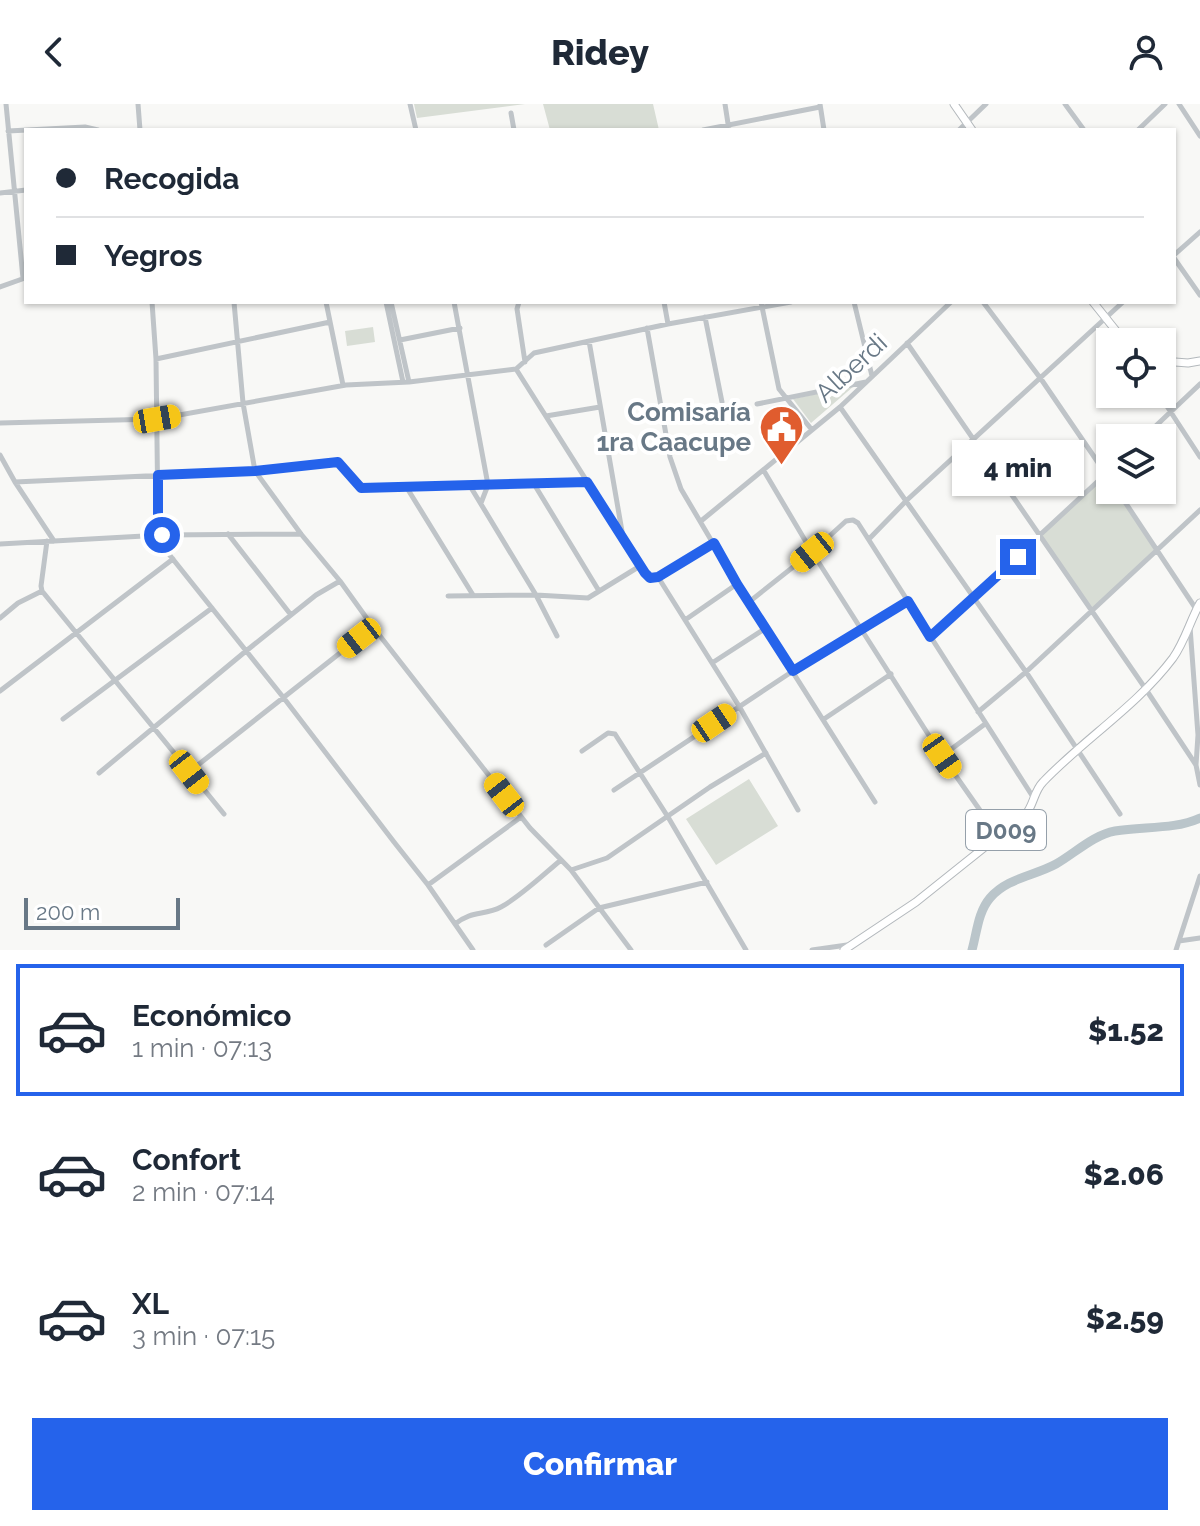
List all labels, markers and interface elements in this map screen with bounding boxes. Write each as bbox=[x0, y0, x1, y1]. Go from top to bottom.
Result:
icon: back bbox=[32, 30, 76, 74]
icon: person bbox=[1124, 30, 1168, 74]
text: Ridey bbox=[551, 31, 649, 73]
text: Recogida bbox=[104, 161, 240, 196]
text: Yegros bbox=[104, 238, 202, 273]
street label: Alberdi bbox=[809, 328, 893, 408]
map controls bbox=[1096, 328, 1176, 504]
button: locate bbox=[1096, 328, 1176, 408]
place label: Comisaría 1ra Caacupe bbox=[597, 397, 751, 457]
car bbox=[131, 403, 183, 435]
public building icon: Comisaría 1ra Caacupe bbox=[758, 403, 806, 466]
button: layers bbox=[1096, 424, 1176, 504]
callout: 4 min bbox=[952, 441, 1084, 497]
text: 4 min bbox=[984, 453, 1052, 483]
route start bbox=[144, 517, 180, 553]
car bbox=[786, 528, 838, 576]
route end bbox=[1000, 539, 1036, 575]
car bbox=[333, 614, 385, 662]
car bbox=[687, 700, 741, 746]
car bbox=[918, 729, 966, 783]
car bbox=[165, 746, 213, 798]
car bbox=[480, 769, 528, 821]
road number: D009 bbox=[966, 810, 1046, 850]
scale bar bbox=[24, 894, 180, 930]
text: 200 m bbox=[36, 899, 100, 925]
icon: car bbox=[36, 994, 108, 1066]
text: Económico bbox=[132, 998, 292, 1033]
text: $1.52 bbox=[1088, 1013, 1164, 1048]
text: 1 min · 07:13 bbox=[132, 1033, 272, 1063]
icon: car bbox=[36, 1138, 108, 1210]
text: Confort bbox=[132, 1142, 241, 1177]
text: $2.06 bbox=[1084, 1157, 1164, 1192]
text: 2 min · 07:14 bbox=[132, 1177, 275, 1207]
icon: car bbox=[36, 1282, 108, 1354]
text: XL bbox=[132, 1286, 169, 1321]
text: $2.59 bbox=[1086, 1301, 1164, 1336]
text: 3 min · 07:15 bbox=[132, 1321, 275, 1351]
button: Confirmar bbox=[32, 1418, 1168, 1510]

